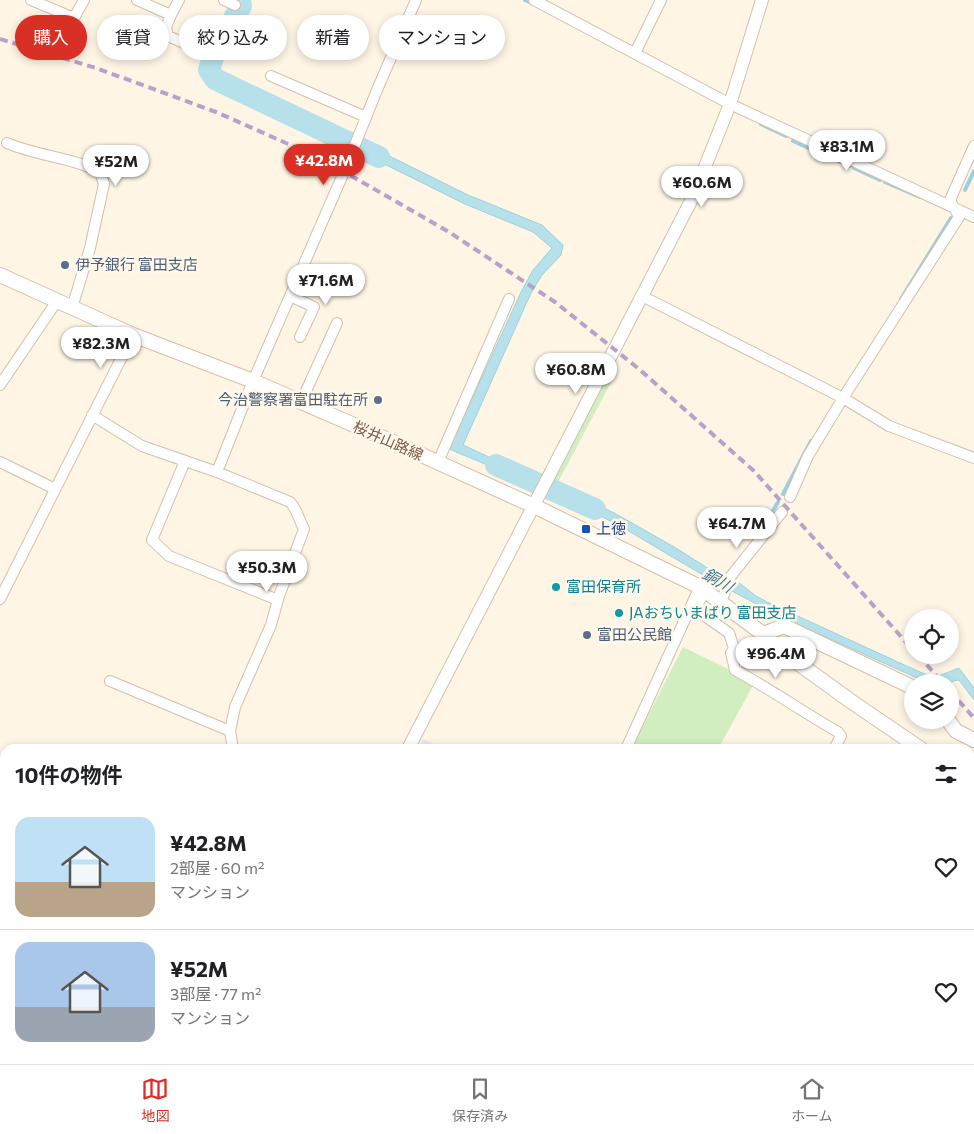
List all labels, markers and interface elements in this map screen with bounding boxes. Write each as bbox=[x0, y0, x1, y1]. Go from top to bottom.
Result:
chip: 購入 bbox=[15, 15, 87, 60]
chip: 賃貸 bbox=[97, 15, 169, 60]
chip: 絞り込み bbox=[179, 15, 287, 60]
chip: 新着 bbox=[297, 15, 369, 60]
chip: マンション bbox=[379, 15, 505, 60]
pin: ¥83.1M bbox=[806, 130, 888, 172]
text: ¥83.1M bbox=[820, 136, 874, 155]
pin: ¥52M bbox=[86, 144, 146, 187]
pin: ¥42.8M bbox=[283, 144, 365, 186]
text: ¥42.8M bbox=[295, 150, 353, 169]
text: ¥52M bbox=[94, 151, 138, 170]
pin: ¥60.6M bbox=[661, 166, 743, 208]
text: ¥60.6M bbox=[672, 172, 732, 191]
place label: 伊予銀行 富田支店 bbox=[75, 255, 198, 273]
marker: 伊予銀行 富田支店 bbox=[59, 259, 71, 271]
pin: ¥71.6M bbox=[285, 264, 367, 306]
text: ¥71.6M bbox=[298, 270, 354, 289]
pin: ¥82.3M bbox=[60, 326, 142, 369]
text: ¥82.3M bbox=[72, 333, 130, 352]
pin: ¥60.8M bbox=[535, 352, 617, 395]
text: ¥60.8M bbox=[546, 359, 606, 378]
place label: 今治警察署富田駐在所 bbox=[218, 390, 368, 408]
marker: 今治警察署富田駐在所 bbox=[372, 394, 384, 406]
street label: 桜井山路線 bbox=[350, 417, 426, 464]
pin: ¥64.7M bbox=[696, 506, 778, 549]
text: ¥64.7M bbox=[708, 513, 766, 532]
place label: 上徳 bbox=[596, 519, 626, 537]
marker: 上徳 bbox=[580, 523, 592, 535]
pin: ¥50.3M bbox=[226, 550, 308, 593]
text: ¥50.3M bbox=[237, 557, 297, 576]
water label: 銅川 bbox=[700, 563, 739, 597]
place label: 富田保育所 bbox=[566, 577, 641, 595]
marker: 富田保育所 bbox=[550, 581, 562, 593]
place label: JAおちいまばり 富田支店 bbox=[629, 603, 797, 621]
marker: JAおちいまばり 富田支店 bbox=[613, 607, 625, 619]
map controls bbox=[904, 609, 959, 729]
button: locate bbox=[904, 609, 959, 664]
place label: 富田公民館 bbox=[597, 625, 672, 643]
marker: 富田公民館 bbox=[581, 629, 593, 641]
pin: ¥96.4M bbox=[735, 636, 817, 679]
text: ¥96.4M bbox=[746, 643, 806, 662]
button: layers bbox=[904, 674, 959, 729]
icon: filters bbox=[932, 760, 960, 788]
text: 10件の物件 bbox=[15, 762, 122, 787]
text: ¥42.8M bbox=[170, 830, 247, 855]
icon: home bbox=[55, 837, 115, 897]
icon: heart bbox=[932, 853, 960, 881]
text: 2部屋 · 60 m² bbox=[170, 858, 264, 877]
text: マンション bbox=[170, 882, 250, 901]
text: ¥52M bbox=[170, 956, 228, 981]
icon: home bbox=[55, 962, 115, 1022]
icon: heart bbox=[932, 978, 960, 1006]
text: 3部屋 · 77 m² bbox=[170, 984, 261, 1003]
text: マンション bbox=[170, 1008, 250, 1027]
tab: 地図 bbox=[141, 1075, 169, 1125]
tab: 保存済み bbox=[452, 1075, 508, 1125]
tab: ホーム bbox=[791, 1075, 833, 1125]

